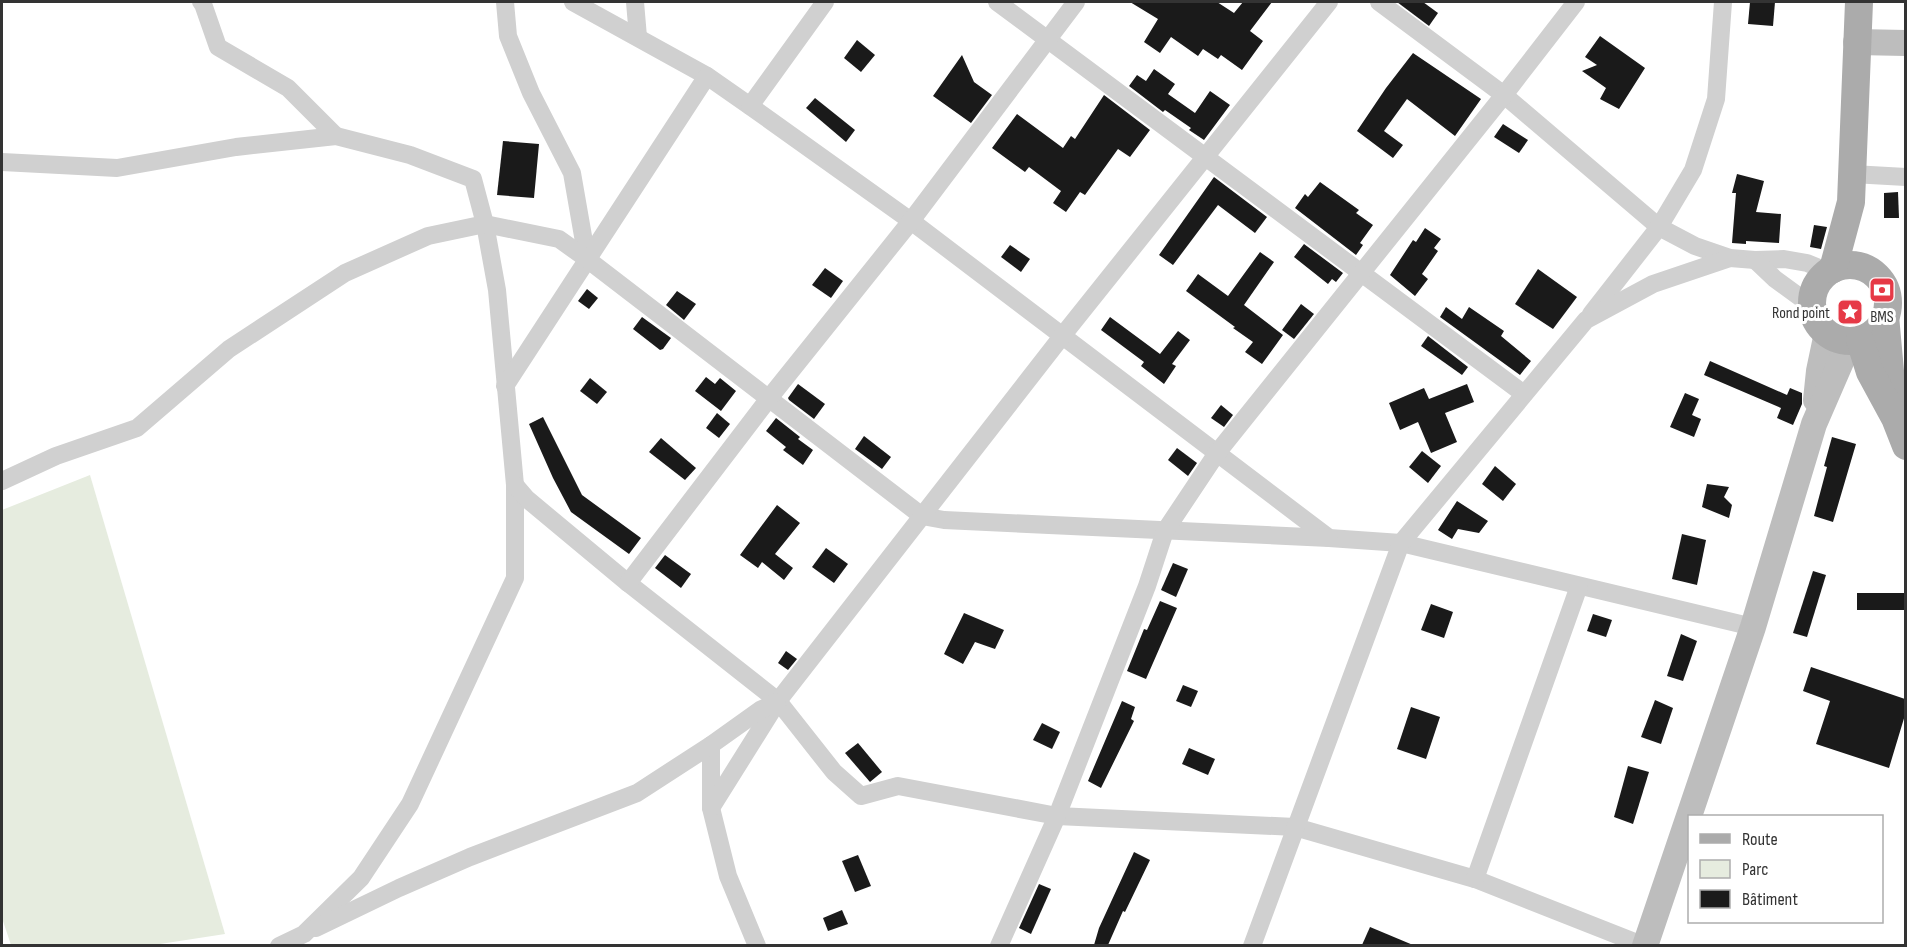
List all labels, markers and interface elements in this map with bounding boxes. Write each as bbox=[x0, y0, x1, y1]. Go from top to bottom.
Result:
bank icon: BMS bbox=[1867, 275, 1897, 305]
place icon: Rond point bbox=[1835, 297, 1865, 327]
place label: Rond point bbox=[1772, 304, 1830, 323]
place label: BMS bbox=[1870, 308, 1894, 327]
legend bbox=[1688, 815, 1883, 923]
text: Route bbox=[1742, 829, 1778, 850]
text: Parc bbox=[1742, 859, 1768, 880]
text: Bâtiment bbox=[1742, 889, 1798, 910]

